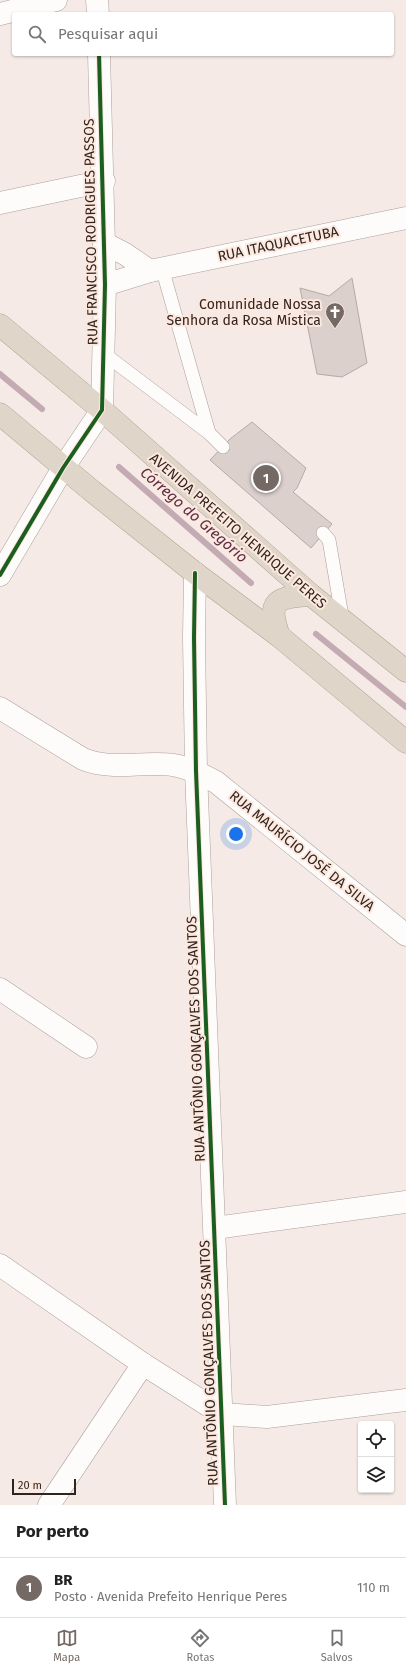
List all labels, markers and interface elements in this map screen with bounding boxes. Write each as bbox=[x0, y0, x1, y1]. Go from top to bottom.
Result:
search box bbox=[12, 12, 394, 56]
icon: search bbox=[26, 23, 48, 45]
text: Pesquisar aqui bbox=[58, 25, 158, 43]
street label: RUA FRANCISCO RODRIGUES PASSOS bbox=[81, 118, 101, 346]
street label: RUA ITAQUACETUBA bbox=[216, 223, 340, 265]
place label: Comunidade Nossa Senhora da Rosa Mística bbox=[167, 296, 321, 329]
church icon: Comunidade Nossa Senhora da Rosa Mística bbox=[324, 301, 346, 329]
street label: AVENIDA PREFEITO HENRIQUE PERES bbox=[146, 450, 330, 613]
pin: 1 bbox=[253, 463, 279, 493]
water label: Córrego do Gregório bbox=[137, 464, 251, 566]
street label: RUA MAURÍCIO JOSÉ DA SILVA bbox=[226, 786, 379, 915]
your location bbox=[226, 824, 246, 844]
street label: RUA ANTÔNIO GONÇALVES DOS SANTOS bbox=[182, 915, 209, 1162]
street label: RUA ANTÔNIO GONÇALVES DOS SANTOS bbox=[195, 1239, 222, 1486]
map controls bbox=[358, 1421, 394, 1493]
button: locate bbox=[358, 1421, 394, 1457]
button: layers bbox=[358, 1457, 394, 1493]
scale bar bbox=[12, 1477, 76, 1496]
text: 20 m bbox=[18, 1479, 42, 1492]
text: Por perto bbox=[16, 1521, 89, 1542]
text: BR bbox=[54, 1571, 73, 1589]
text: 1 bbox=[26, 1580, 32, 1595]
text: 110 m bbox=[357, 1580, 390, 1595]
text: Posto · Avenida Prefeito Henrique Peres bbox=[54, 1589, 287, 1604]
tab: Mapa bbox=[53, 1627, 80, 1664]
tab: Rotas bbox=[187, 1627, 214, 1664]
tab: Salvos bbox=[321, 1627, 353, 1664]

